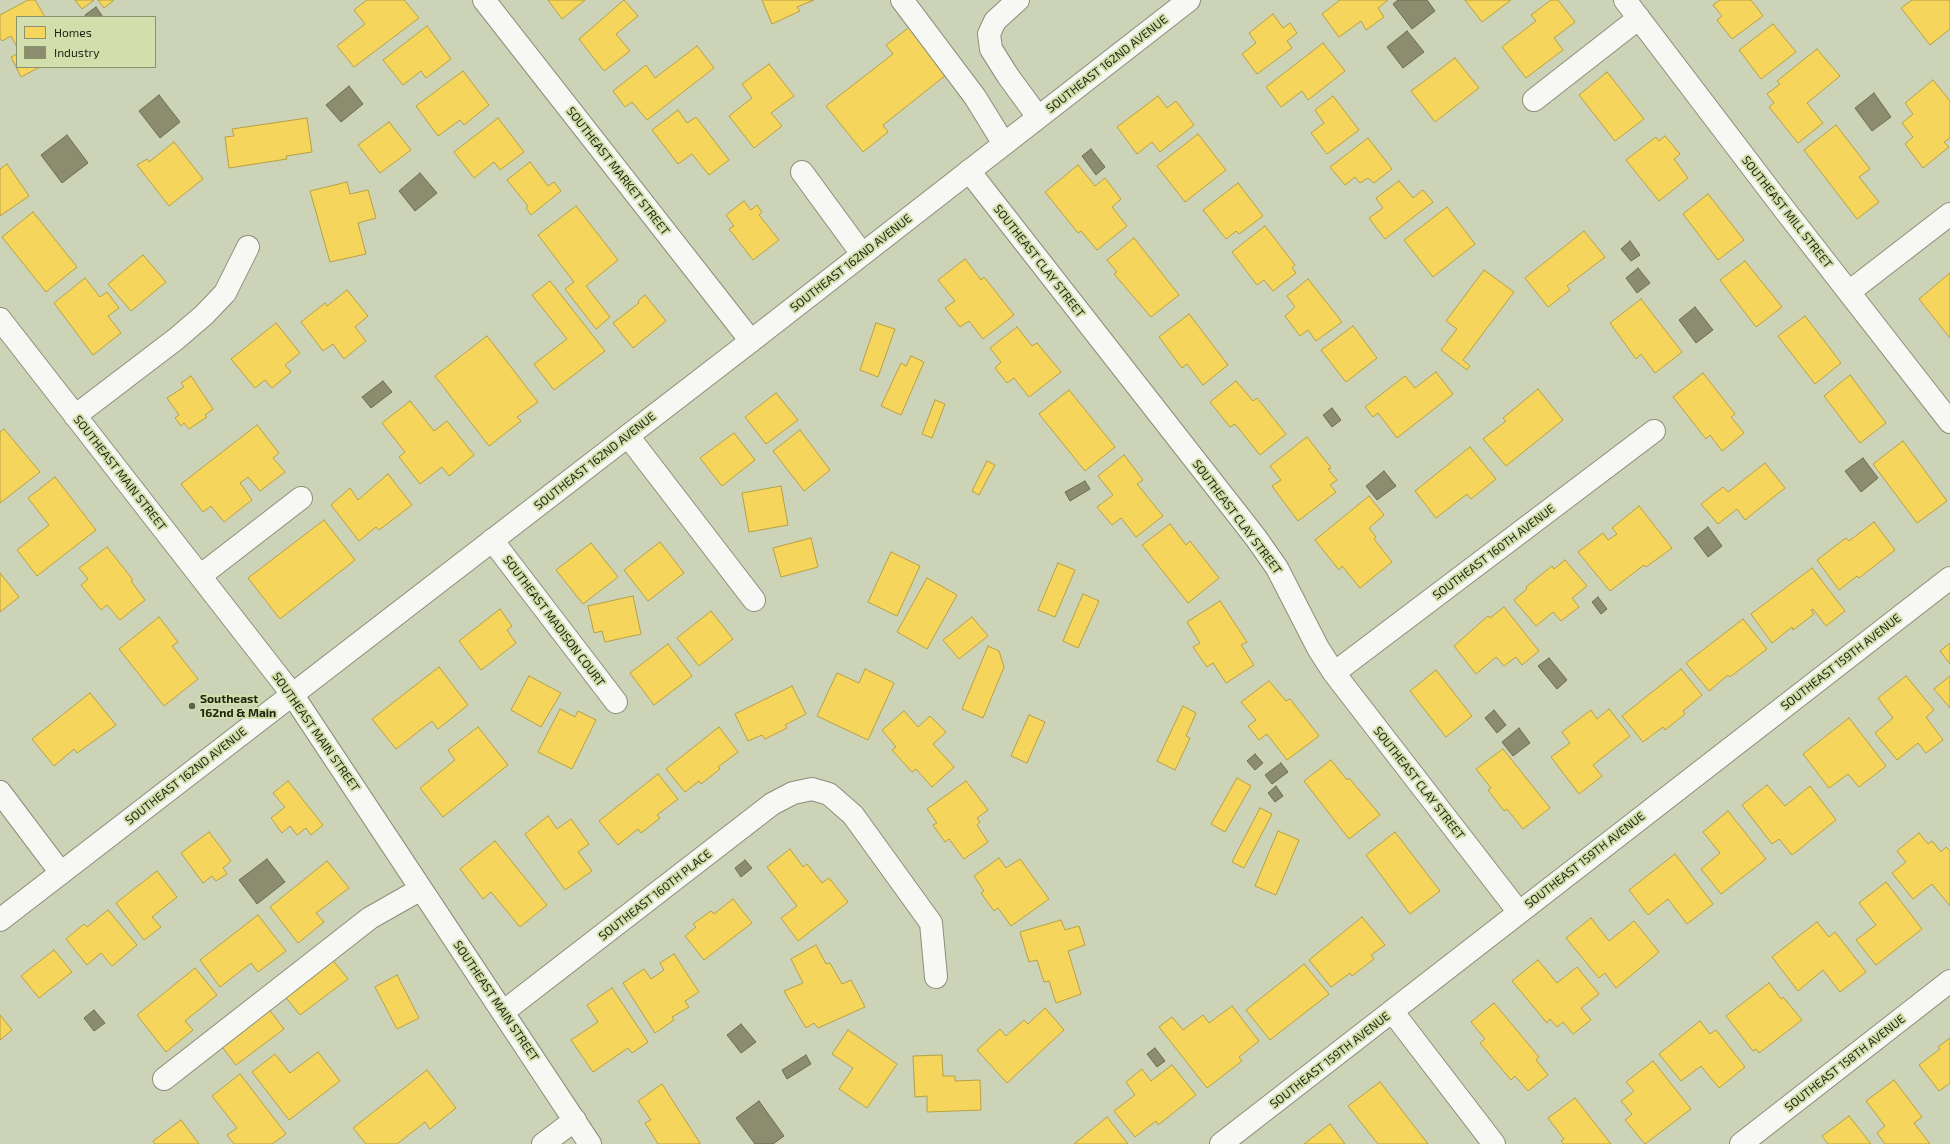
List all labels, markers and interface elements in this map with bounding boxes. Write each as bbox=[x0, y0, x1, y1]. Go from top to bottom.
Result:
street label: SOUTHEAST 162ND AVENUE bbox=[1043, 12, 1171, 116]
legend bbox=[16, 16, 156, 68]
text: Homes bbox=[54, 25, 92, 39]
text: Industry bbox=[54, 45, 100, 59]
street label: SOUTHEAST MARKET STREET bbox=[564, 104, 672, 238]
street label: SOUTHEAST MILL STREET bbox=[1739, 153, 1835, 271]
street label: SOUTHEAST CLAY STREET bbox=[990, 202, 1088, 320]
street label: SOUTHEAST 162ND AVENUE bbox=[787, 211, 915, 315]
street label: SOUTHEAST 162ND AVENUE bbox=[531, 409, 659, 513]
street label: SOUTHEAST MAIN STREET bbox=[71, 413, 169, 533]
street label: SOUTHEAST CLAY STREET bbox=[1189, 457, 1285, 577]
street label: SOUTHEAST 160TH AVENUE bbox=[1430, 501, 1558, 603]
street label: SOUTHEAST MADISON COURT bbox=[500, 553, 608, 689]
street label: SOUTHEAST 159TH AVENUE bbox=[1778, 611, 1904, 713]
street label: SOUTHEAST MAIN STREET bbox=[269, 670, 363, 794]
place label: Southeast 162nd & Main bbox=[200, 692, 276, 720]
marker: Southeast 162nd & Main bbox=[187, 701, 197, 711]
street label: SOUTHEAST 162ND AVENUE bbox=[122, 724, 250, 828]
street label: SOUTHEAST CLAY STREET bbox=[1370, 724, 1468, 842]
street label: SOUTHEAST 159TH AVENUE bbox=[1522, 809, 1648, 911]
street label: SOUTHEAST 160TH PLACE bbox=[596, 847, 714, 943]
street label: SOUTHEAST MAIN STREET bbox=[450, 938, 542, 1064]
street label: SOUTHEAST 159TH AVENUE bbox=[1267, 1009, 1393, 1111]
street label: SOUTHEAST 158TH AVENUE bbox=[1782, 1012, 1908, 1114]

